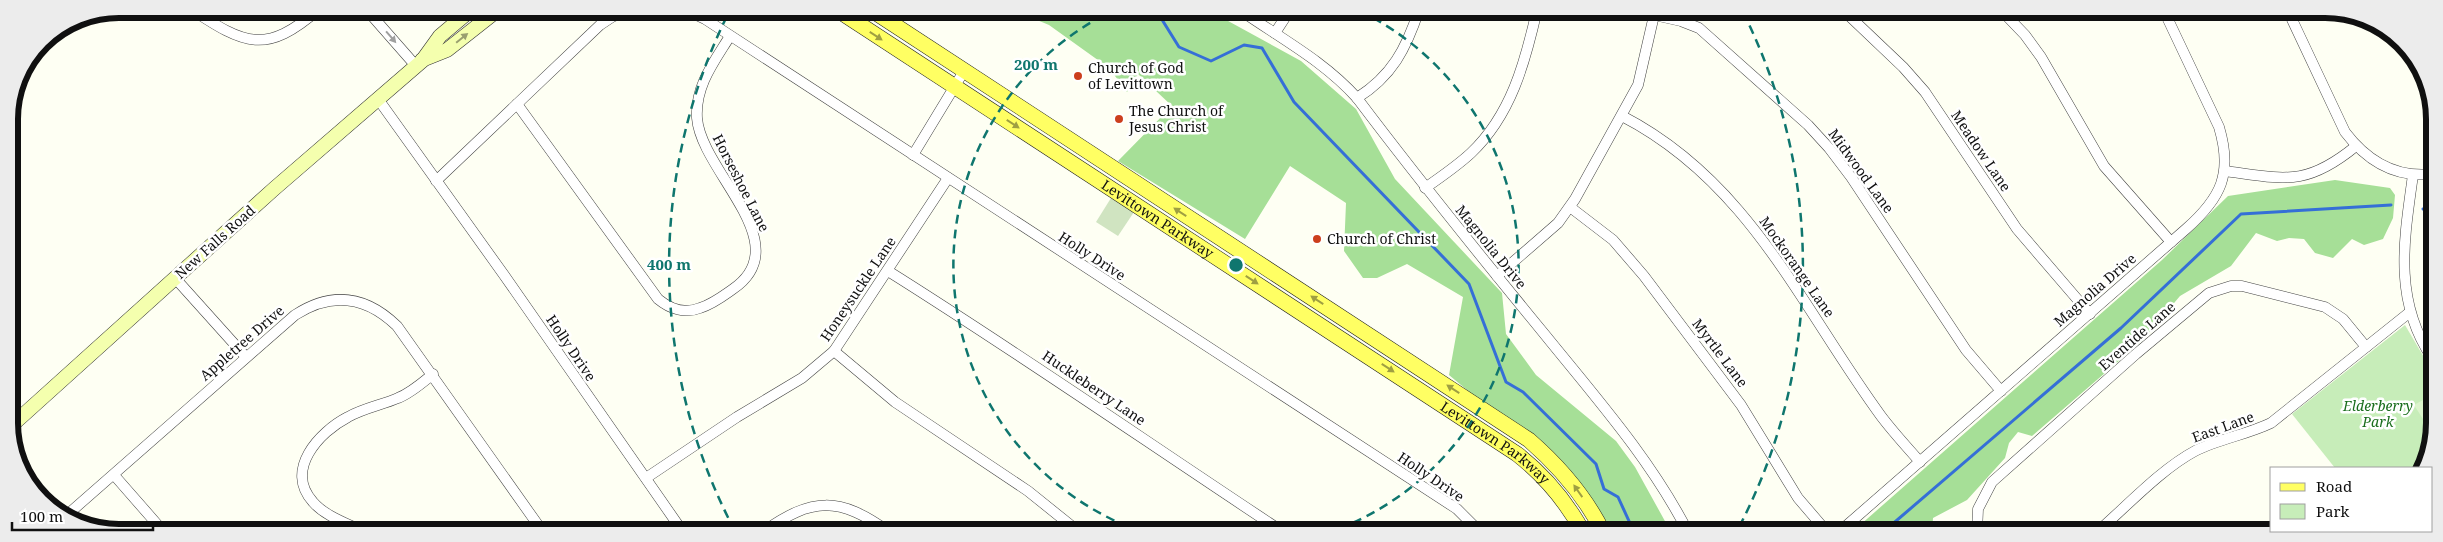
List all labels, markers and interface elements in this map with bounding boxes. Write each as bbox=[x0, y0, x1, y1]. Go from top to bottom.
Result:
one-way arrow bbox=[386, 31, 397, 44]
one-way arrow bbox=[870, 31, 883, 41]
one-way arrow bbox=[455, 33, 468, 44]
text: 200 m bbox=[1014, 54, 1058, 74]
place label: Church of God of Levittown bbox=[1088, 58, 1184, 93]
marker: Church of God of Levittown bbox=[1072, 70, 1084, 82]
place label: The Church of Jesus Christ bbox=[1128, 101, 1225, 136]
street label: Meadow Lane bbox=[1947, 106, 2016, 195]
marker: The Church of Jesus Christ bbox=[1113, 113, 1125, 125]
one-way arrow bbox=[1006, 120, 1019, 129]
street label: Midwood Lane bbox=[1824, 125, 1898, 217]
street label: Horseshoe Lane bbox=[709, 131, 774, 235]
street label: Levittown Parkway bbox=[1098, 175, 1218, 262]
street label: New Falls Road bbox=[170, 200, 259, 283]
street label: Magnolia Drive bbox=[1452, 201, 1531, 293]
one-way arrow bbox=[1174, 207, 1187, 216]
street label: Mockorange Lane bbox=[1755, 212, 1839, 321]
street label: Holly Drive bbox=[1055, 227, 1129, 284]
place label: Church of Christ bbox=[1327, 229, 1436, 248]
street label: Honeysuckle Lane bbox=[815, 233, 900, 345]
marker: Church of Christ bbox=[1311, 233, 1323, 245]
street label: Magnolia Drive bbox=[2050, 249, 2140, 331]
text: 400 m bbox=[647, 254, 691, 274]
centre of rings bbox=[1227, 256, 1245, 274]
one-way arrow bbox=[1245, 275, 1258, 285]
one-way arrow bbox=[1310, 296, 1323, 305]
street label: Eventide Lane bbox=[2094, 297, 2179, 374]
street label: Appletree Drive bbox=[195, 301, 288, 385]
street label: Holly Drive bbox=[542, 311, 601, 385]
street label: Myrtle Lane bbox=[1688, 315, 1752, 391]
street label: Huckleberry Lane bbox=[1039, 346, 1150, 429]
one-way arrow bbox=[1381, 364, 1395, 373]
one-way arrow bbox=[1446, 384, 1459, 394]
park label: Elderberry Park bbox=[2342, 396, 2413, 431]
street label: Levittown Parkway bbox=[1437, 397, 1554, 488]
street label: East Lane bbox=[2189, 407, 2256, 447]
street label: Holly Drive bbox=[1394, 447, 1468, 506]
legend bbox=[2270, 467, 2433, 532]
text: Road bbox=[2316, 476, 2352, 496]
one-way arrow bbox=[1573, 484, 1583, 498]
scale bar bbox=[12, 500, 154, 532]
text: Park bbox=[2316, 501, 2350, 521]
text: 100 m bbox=[20, 506, 63, 526]

